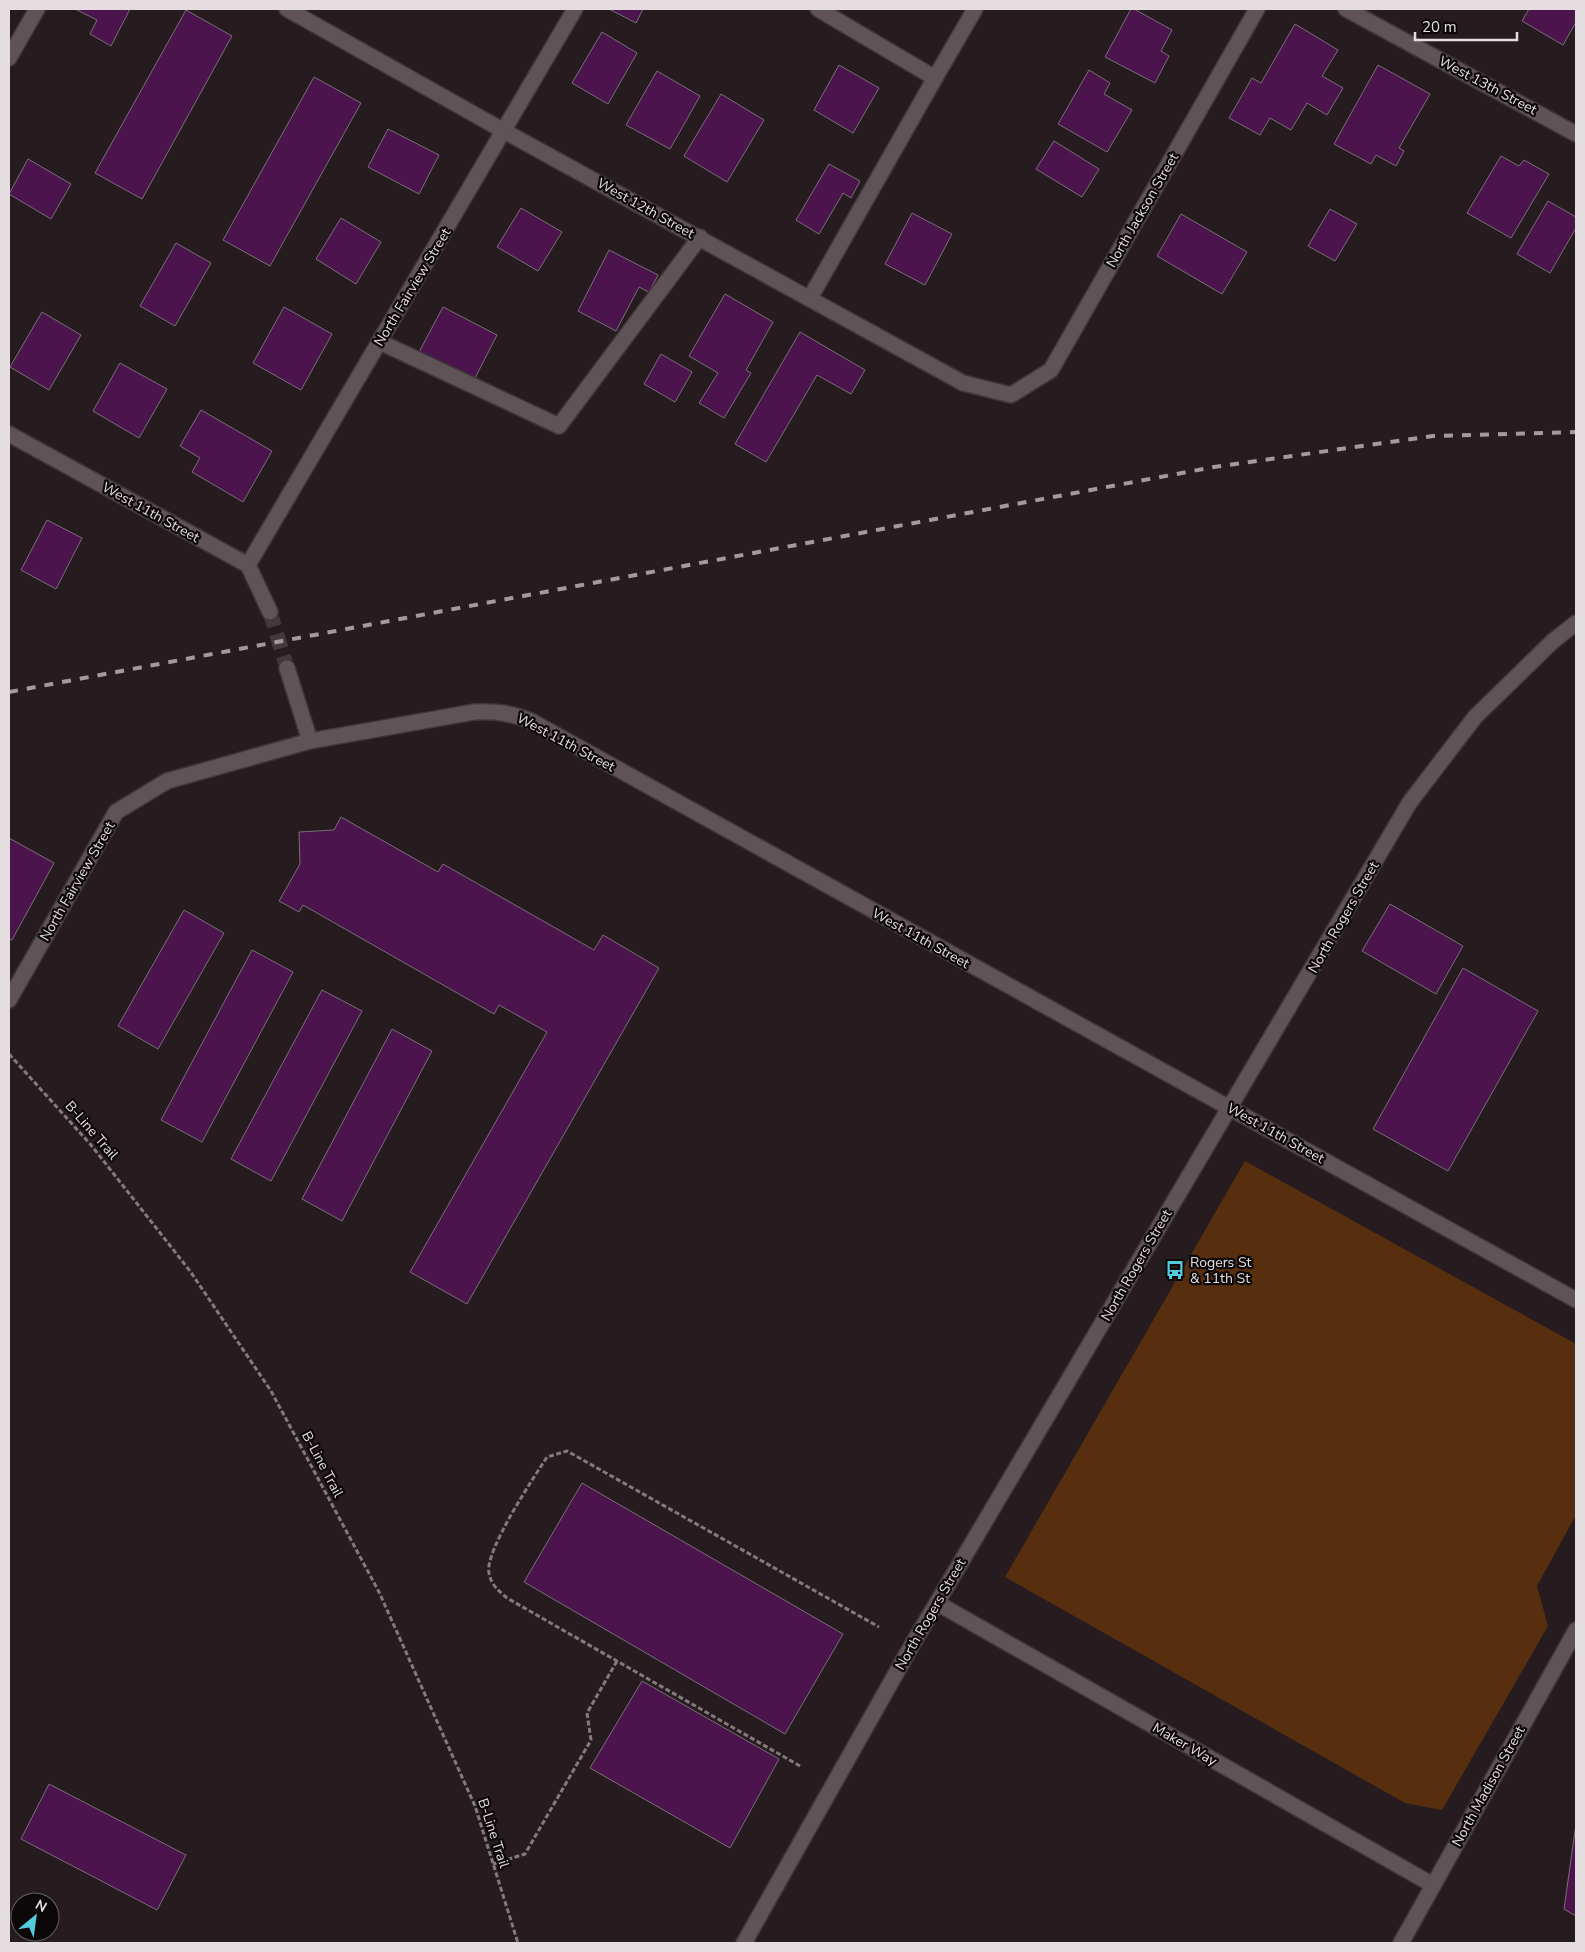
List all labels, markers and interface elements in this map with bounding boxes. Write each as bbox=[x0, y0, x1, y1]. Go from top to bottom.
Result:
scale bar bbox=[1415, 10, 1518, 42]
text: 20 m bbox=[1422, 17, 1457, 37]
street label: West 13th Street bbox=[1435, 52, 1540, 119]
street label: North Jackson Street bbox=[1102, 149, 1183, 271]
street label: West 12th Street bbox=[594, 174, 698, 243]
street label: North Fairview Street bbox=[370, 224, 455, 350]
street label: West 11th Street bbox=[99, 478, 203, 547]
street label: West 11th Street bbox=[513, 709, 618, 776]
street label: North Fairview Street bbox=[35, 818, 119, 944]
street label: North Rogers Street bbox=[1304, 858, 1383, 977]
street label: West 11th Street bbox=[869, 904, 973, 973]
street label: B-Line Trail bbox=[61, 1097, 123, 1165]
street label: West 11th Street bbox=[1224, 1099, 1328, 1168]
street label: North Rogers Street bbox=[1097, 1206, 1176, 1325]
place label: Rogers St & 11th St bbox=[1190, 1253, 1252, 1288]
bus stop icon: Rogers St & 11th St bbox=[1164, 1259, 1186, 1281]
street label: B-Line Trail bbox=[297, 1428, 348, 1501]
street label: North Rogers Street bbox=[891, 1555, 970, 1674]
street label: Maker Way bbox=[1149, 1718, 1221, 1771]
street label: North Madison Street bbox=[1447, 1722, 1530, 1850]
street label: B-Line Trail bbox=[473, 1796, 514, 1871]
north arrow bbox=[10, 1892, 60, 1942]
text: N bbox=[32, 1895, 50, 1917]

